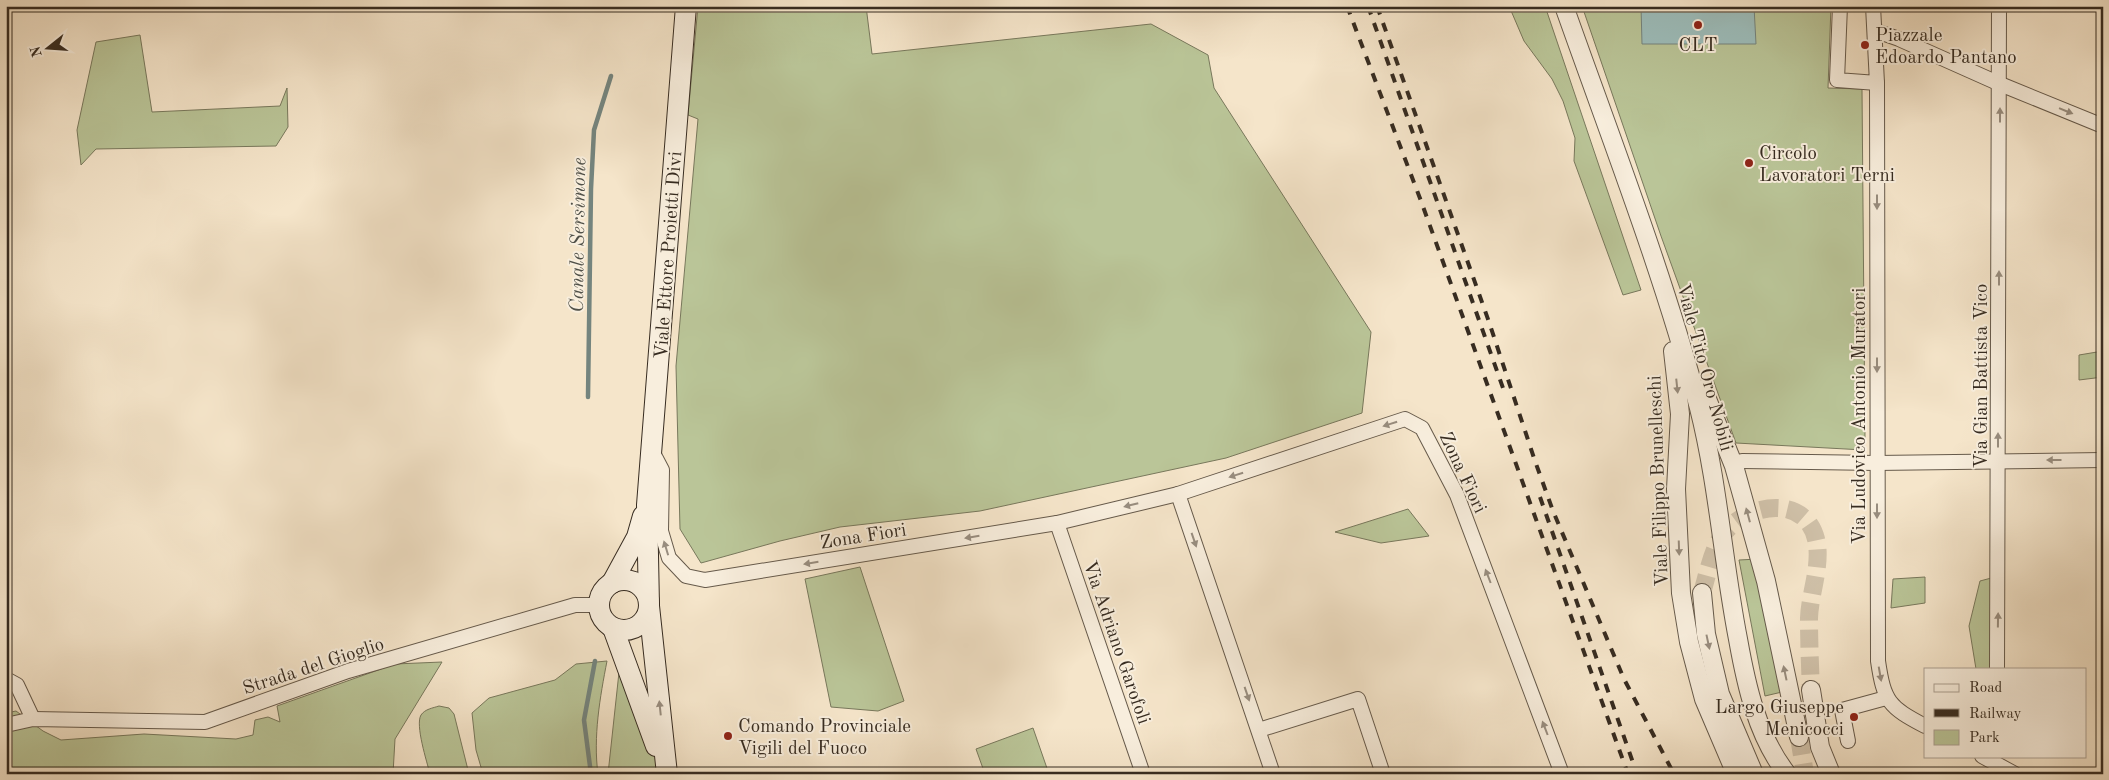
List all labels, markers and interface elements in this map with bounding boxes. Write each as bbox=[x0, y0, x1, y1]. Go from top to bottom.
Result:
marker: CLT bbox=[1692, 19, 1704, 31]
north arrow bbox=[22, 22, 72, 72]
place label: Piazzale Edoardo Pantano bbox=[1875, 27, 2017, 68]
place label: CLT bbox=[1678, 37, 1718, 56]
marker: Piazzale Edoardo Pantano bbox=[1859, 39, 1871, 51]
text: N bbox=[28, 44, 45, 59]
one-way arrow bbox=[1996, 107, 2004, 123]
one-way arrow bbox=[2059, 107, 2074, 115]
place label: Circolo Lavoratori Terni bbox=[1759, 145, 1895, 186]
street label: Viale Ettore Proietti Divi bbox=[653, 151, 686, 360]
water label: Canale Sersimone bbox=[568, 157, 590, 313]
marker: Circolo Lavoratori Terni bbox=[1743, 157, 1755, 169]
one-way arrow bbox=[1873, 194, 1881, 210]
one-way arrow bbox=[1995, 269, 2003, 285]
street label: Viale Tito Oro Nobili bbox=[1672, 282, 1735, 453]
street label: Via Gian Battista Vico bbox=[1973, 284, 1992, 468]
street label: Via Ludovico Antonio Muratori bbox=[1851, 288, 1870, 544]
one-way arrow bbox=[1873, 357, 1881, 373]
street label: Viale Filippo Brunelleschi bbox=[1646, 375, 1673, 587]
one-way arrow bbox=[1673, 379, 1681, 395]
one-way arrow bbox=[1382, 420, 1397, 428]
street label: Zona Fiori bbox=[1435, 430, 1489, 517]
one-way arrow bbox=[1994, 432, 2002, 448]
one-way arrow bbox=[2046, 456, 2062, 464]
one-way arrow bbox=[1228, 472, 1243, 479]
one-way arrow bbox=[1123, 501, 1138, 509]
one-way arrow bbox=[1873, 504, 1881, 520]
one-way arrow bbox=[1743, 507, 1751, 522]
street label: Zona Fiori bbox=[819, 521, 908, 554]
one-way arrow bbox=[963, 533, 979, 541]
one-way arrow bbox=[1190, 533, 1198, 548]
one-way arrow bbox=[662, 540, 670, 555]
one-way arrow bbox=[1675, 541, 1683, 557]
one-way arrow bbox=[803, 559, 819, 567]
street label: Via Adriano Garofoli bbox=[1079, 559, 1153, 727]
one-way arrow bbox=[1484, 568, 1492, 583]
one-way arrow bbox=[1994, 612, 2002, 628]
one-way arrow bbox=[1704, 634, 1712, 649]
street label: Strada del Gioglio bbox=[241, 636, 387, 699]
one-way arrow bbox=[1781, 665, 1789, 680]
one-way arrow bbox=[1877, 666, 1885, 682]
legend bbox=[1924, 668, 2086, 758]
text: Road bbox=[1969, 681, 2003, 696]
one-way arrow bbox=[1244, 686, 1251, 701]
place label: Largo Giuseppe Menicocci bbox=[1715, 699, 1844, 740]
one-way arrow bbox=[656, 700, 664, 716]
text: Railway bbox=[1969, 707, 2022, 722]
marker: Largo Giuseppe Menicocci bbox=[1848, 711, 1860, 723]
place label: Comando Provinciale Vigili del Fuoco bbox=[738, 718, 911, 759]
one-way arrow bbox=[1541, 720, 1549, 735]
marker: Comando Provinciale Vigili del Fuoco bbox=[722, 730, 734, 742]
text: Park bbox=[1969, 731, 2000, 746]

